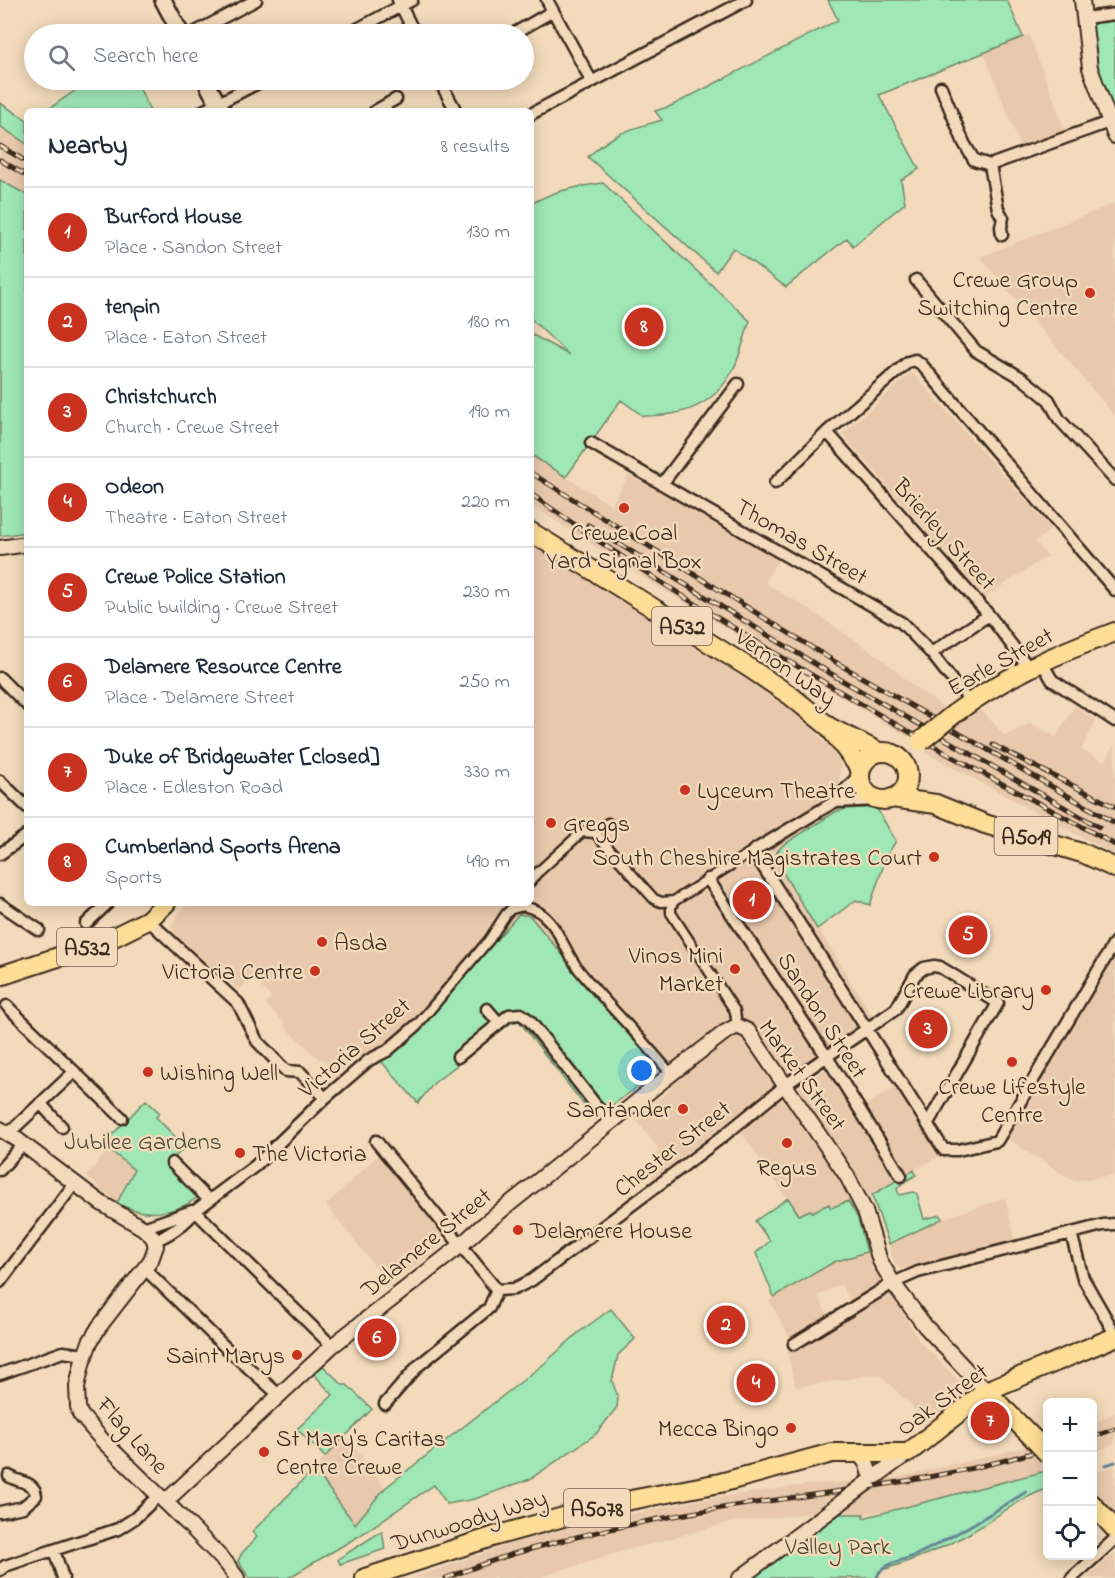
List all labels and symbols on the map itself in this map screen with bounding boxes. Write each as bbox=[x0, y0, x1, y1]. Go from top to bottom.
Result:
place label: Crewe Group Switching Centre bbox=[917, 264, 1078, 327]
marker: Crewe Group Switching Centre bbox=[1083, 286, 1097, 300]
pin: 8 bbox=[624, 304, 664, 350]
street label: Brierley Street bbox=[882, 471, 1003, 600]
street label: Thomas Street bbox=[728, 491, 874, 595]
marker: Crewe Coal Yard Signal Box bbox=[617, 501, 631, 515]
place label: Crewe Coal Yard Signal Box bbox=[546, 517, 702, 580]
road number: A532 bbox=[652, 607, 712, 645]
street label: Earle Street bbox=[942, 620, 1061, 707]
street label: Vernon Way bbox=[725, 621, 842, 718]
place label: Lyceum Theatre bbox=[697, 775, 855, 811]
marker: Lyceum Theatre bbox=[678, 783, 692, 797]
place label: Greggs bbox=[563, 808, 630, 843]
marker: Greggs bbox=[544, 816, 558, 830]
road number: A5019 bbox=[994, 817, 1058, 855]
place label: South Cheshire Magistrates Court bbox=[592, 842, 922, 877]
marker: South Cheshire Magistrates Court bbox=[927, 850, 941, 864]
pin: 1 bbox=[732, 878, 771, 922]
pin: 5 bbox=[948, 912, 988, 958]
place label: Asda bbox=[334, 927, 387, 962]
road number: A532 bbox=[57, 928, 117, 966]
marker: Asda bbox=[315, 935, 329, 949]
place label: Vinos Mini Market bbox=[628, 940, 723, 1003]
street label: Sandon Street bbox=[767, 946, 875, 1086]
place label: Victoria Centre bbox=[161, 956, 303, 991]
marker: Vinos Mini Market bbox=[728, 962, 742, 976]
marker: Victoria Centre bbox=[308, 964, 322, 978]
place label: Crewe Library bbox=[903, 975, 1034, 1011]
marker: Crewe Library bbox=[1039, 983, 1053, 997]
street label: Victoria Street bbox=[291, 990, 420, 1108]
pin: 3 bbox=[908, 1006, 948, 1052]
street label: Market Street bbox=[748, 1013, 854, 1140]
marker: Crewe Lifestyle Centre bbox=[1005, 1055, 1019, 1069]
your location bbox=[627, 1056, 656, 1085]
place label: Wishing Well bbox=[160, 1057, 278, 1092]
marker: Wishing Well bbox=[141, 1065, 155, 1079]
place label: Crewe Lifestyle Centre bbox=[938, 1071, 1086, 1134]
street label: Chester Street bbox=[607, 1093, 740, 1207]
place label: Santander bbox=[566, 1094, 672, 1129]
marker: Santander bbox=[676, 1102, 690, 1116]
park label: Jubilee Gardens bbox=[64, 1126, 222, 1161]
marker: Regus bbox=[780, 1136, 794, 1150]
place label: The Victoria bbox=[252, 1138, 367, 1173]
marker: The Victoria bbox=[233, 1146, 247, 1160]
place label: Regus bbox=[757, 1152, 817, 1187]
street label: Delamere Street bbox=[354, 1180, 501, 1308]
place label: Delamere House bbox=[529, 1215, 692, 1250]
marker: Delamere House bbox=[511, 1223, 525, 1237]
pin: 2 bbox=[706, 1302, 746, 1348]
pin: 6 bbox=[358, 1316, 397, 1360]
place label: Saint Marys bbox=[166, 1340, 285, 1376]
marker: Saint Marys bbox=[290, 1348, 304, 1362]
street label: Oak Street bbox=[890, 1356, 997, 1446]
pin: 4 bbox=[736, 1360, 776, 1406]
street label: Flag Lane bbox=[86, 1389, 176, 1483]
pin: 7 bbox=[970, 1398, 1010, 1444]
place label: Mecca Bingo bbox=[658, 1413, 779, 1448]
marker: Mecca Bingo bbox=[784, 1421, 798, 1435]
place label: St Mary's Caritas Centre Crewe bbox=[276, 1423, 446, 1486]
marker: St Mary's Caritas Centre Crewe bbox=[257, 1445, 271, 1459]
street label: Dunwoody Way bbox=[387, 1482, 552, 1564]
road number: A5078 bbox=[564, 1489, 630, 1527]
park label: Valley Park bbox=[784, 1531, 891, 1567]

